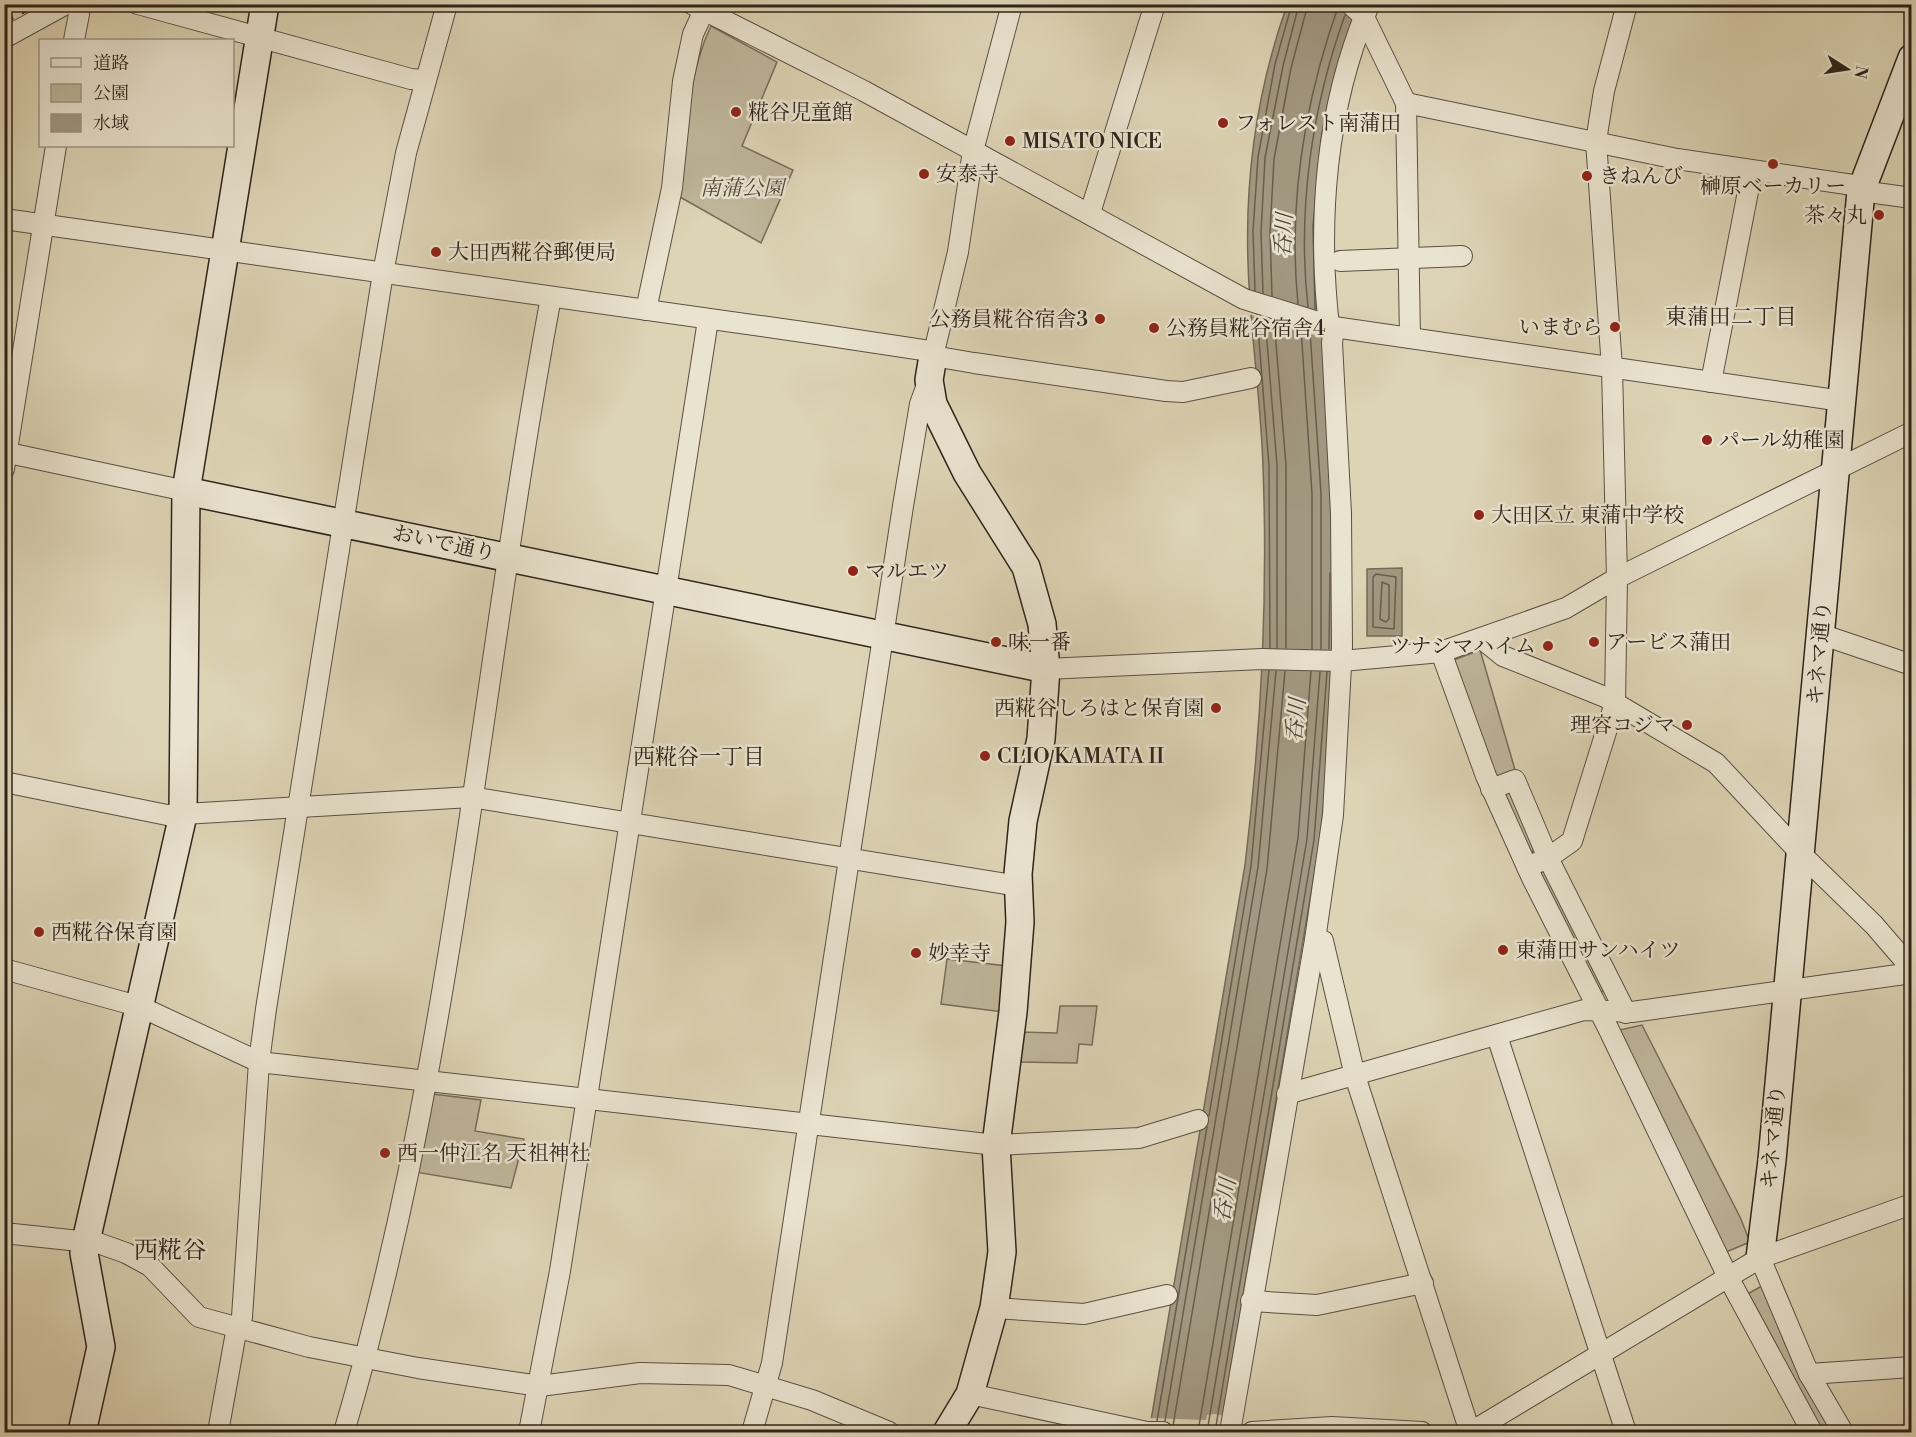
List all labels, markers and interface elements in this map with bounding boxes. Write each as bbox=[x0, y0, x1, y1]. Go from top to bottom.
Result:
legend bbox=[39, 39, 234, 147]
north arrow bbox=[1817, 39, 1877, 99]
text: 道路 bbox=[93, 52, 129, 75]
text: N bbox=[1850, 64, 1872, 81]
text: 公園 bbox=[93, 82, 129, 105]
place label: 糀谷児童館 bbox=[748, 100, 853, 126]
marker: 糀谷児童館 bbox=[729, 105, 743, 119]
place label: フォレスト南蒲田 bbox=[1235, 111, 1401, 137]
text: 水域 bbox=[93, 112, 129, 135]
marker: フォレスト南蒲田 bbox=[1216, 116, 1230, 130]
place label: MISATO NICE bbox=[1022, 129, 1162, 155]
marker: MISATO NICE bbox=[1003, 134, 1017, 148]
marker: 榊原ベーカリー bbox=[1766, 157, 1780, 171]
place label: 安泰寺 bbox=[936, 162, 999, 188]
place label: きねんび bbox=[1599, 164, 1683, 190]
marker: 安泰寺 bbox=[917, 167, 931, 181]
marker: きねんび bbox=[1580, 169, 1594, 183]
place label: 榊原ベーカリー bbox=[1700, 174, 1846, 200]
park label: 南蒲公園 bbox=[700, 176, 787, 202]
place label: 茶々丸 bbox=[1804, 203, 1867, 229]
marker: 茶々丸 bbox=[1872, 208, 1886, 222]
water label: 呑川 bbox=[1270, 210, 1299, 258]
place label: 大田西糀谷郵便局 bbox=[448, 240, 616, 266]
marker: 大田西糀谷郵便局 bbox=[429, 245, 443, 259]
district label: 東蒲田二丁目 bbox=[1665, 304, 1797, 331]
place label: 公務員糀谷宿舎3 bbox=[929, 307, 1088, 333]
marker: 公務員糀谷宿舎3 bbox=[1093, 312, 1107, 326]
place label: いまむら bbox=[1519, 315, 1603, 341]
place label: 公務員糀谷宿舎4 bbox=[1166, 316, 1326, 342]
marker: いまむら bbox=[1608, 320, 1622, 334]
marker: 公務員糀谷宿舎4 bbox=[1147, 321, 1161, 335]
place label: パール幼稚園 bbox=[1719, 428, 1845, 454]
marker: パール幼稚園 bbox=[1700, 433, 1714, 447]
place label: 大田区立 東蒲中学校 bbox=[1491, 503, 1684, 529]
marker: 大田区立 東蒲中学校 bbox=[1472, 508, 1486, 522]
street label: おいで通り bbox=[390, 520, 498, 568]
place label: マルエツ bbox=[865, 559, 949, 585]
marker: マルエツ bbox=[846, 564, 860, 578]
street label: キネマ通り bbox=[1802, 600, 1838, 706]
place label: 味一番 bbox=[1008, 630, 1071, 656]
place label: アービス蒲田 bbox=[1606, 630, 1731, 656]
place label: ツナシマハイム bbox=[1390, 634, 1536, 660]
marker: 味一番 bbox=[989, 635, 1003, 649]
marker: アービス蒲田 bbox=[1587, 635, 1601, 649]
marker: ツナシマハイム bbox=[1541, 639, 1555, 653]
water label: 呑川 bbox=[1281, 695, 1312, 743]
place label: 西糀谷しろはと保育園 bbox=[994, 696, 1204, 722]
marker: 西糀谷しろはと保育園 bbox=[1209, 701, 1223, 715]
place label: 理容コジマ bbox=[1570, 713, 1675, 739]
marker: 理容コジマ bbox=[1680, 718, 1694, 732]
district label: 西糀谷一丁目 bbox=[633, 744, 765, 771]
place label: CLIO KAMATA II bbox=[997, 744, 1164, 770]
marker: CLIO KAMATA II bbox=[978, 749, 992, 763]
place label: 西糀谷保育園 bbox=[51, 920, 177, 946]
marker: 西糀谷保育園 bbox=[32, 925, 46, 939]
place label: 東蒲田サンハイツ bbox=[1515, 938, 1680, 964]
place label: 妙幸寺 bbox=[928, 941, 991, 967]
marker: 東蒲田サンハイツ bbox=[1496, 943, 1510, 957]
marker: 妙幸寺 bbox=[909, 946, 923, 960]
street label: キネマ通り bbox=[1756, 1084, 1792, 1190]
place label: 西一仲江名 天祖神社 bbox=[397, 1141, 590, 1167]
marker: 西一仲江名 天祖神社 bbox=[378, 1146, 392, 1160]
water label: 呑川 bbox=[1209, 1174, 1243, 1224]
district label: 西糀谷 bbox=[134, 1236, 206, 1266]

